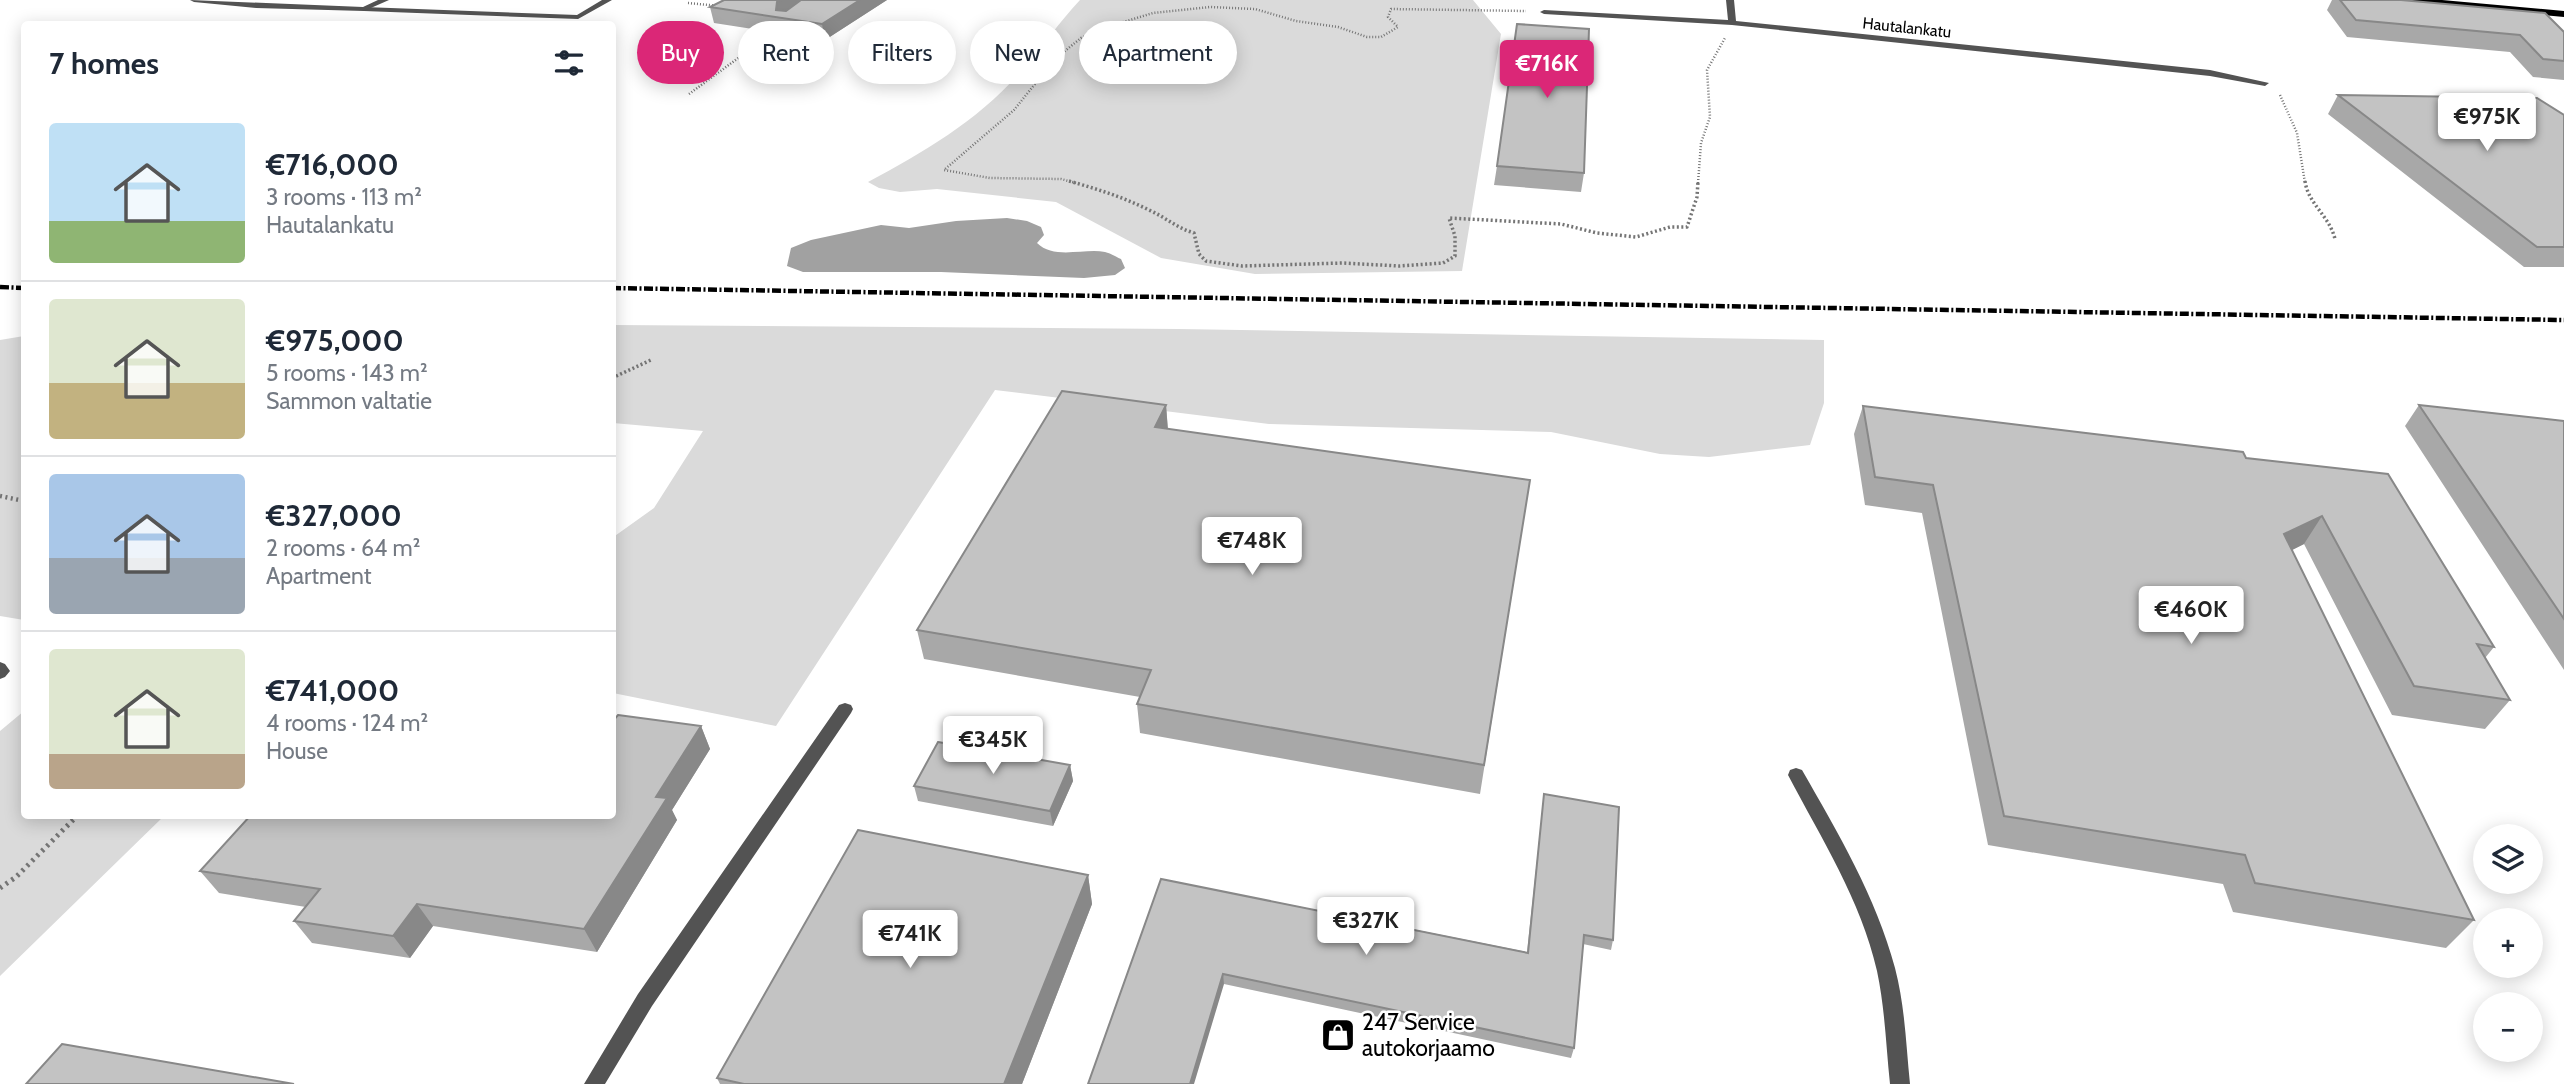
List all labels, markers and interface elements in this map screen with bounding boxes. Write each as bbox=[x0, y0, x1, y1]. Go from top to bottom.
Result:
street label: Hautalankatu bbox=[1862, 13, 1952, 42]
chip: Buy bbox=[637, 21, 724, 84]
chip: Rent bbox=[738, 21, 834, 84]
chip: Filters bbox=[848, 21, 956, 84]
chip: New bbox=[970, 21, 1065, 84]
chip: Apartment bbox=[1079, 21, 1237, 84]
pin: €716K bbox=[1498, 41, 1596, 100]
icon: filters bbox=[550, 44, 588, 82]
text: 7 homes bbox=[49, 45, 159, 82]
text: €716K bbox=[1516, 49, 1578, 77]
pin: €975K bbox=[2438, 94, 2536, 153]
text: €975K bbox=[2454, 102, 2520, 130]
text: €716,000 bbox=[266, 146, 399, 183]
icon: home bbox=[105, 151, 189, 235]
text: 3 rooms · 113 m² bbox=[266, 183, 422, 211]
text: Hautalankatu bbox=[266, 211, 394, 239]
text: €975,000 bbox=[266, 322, 404, 359]
icon: home bbox=[105, 327, 189, 411]
text: 5 rooms · 143 m² bbox=[266, 359, 428, 387]
text: Sammon valtatie bbox=[266, 387, 432, 415]
text: €327,000 bbox=[266, 497, 402, 534]
icon: home bbox=[105, 502, 189, 586]
pin: €748K bbox=[1203, 518, 1301, 577]
text: €748K bbox=[1218, 526, 1286, 554]
text: 2 rooms · 64 m² bbox=[266, 534, 420, 562]
text: Apartment bbox=[266, 562, 371, 590]
pin: €460K bbox=[2142, 586, 2240, 646]
text: €460K bbox=[2155, 595, 2227, 623]
text: €741,000 bbox=[266, 672, 399, 709]
icon: home bbox=[105, 677, 189, 761]
text: 4 rooms · 124 m² bbox=[266, 709, 428, 737]
pin: €345K bbox=[944, 716, 1042, 776]
text: €345K bbox=[959, 725, 1027, 753]
text: House bbox=[266, 737, 328, 765]
map controls bbox=[2473, 824, 2543, 1062]
button: layers bbox=[2473, 824, 2543, 894]
pin: €327K bbox=[1317, 898, 1415, 957]
text: €327K bbox=[1333, 906, 1399, 934]
button: + bbox=[2473, 908, 2543, 978]
pin: €741K bbox=[861, 911, 959, 970]
text: €741K bbox=[879, 919, 941, 947]
button: − bbox=[2473, 992, 2543, 1062]
place label: 247 Service autokorjaamo bbox=[1362, 1008, 1495, 1062]
shop icon: 247 Service autokorjaamo bbox=[1319, 1016, 1357, 1054]

